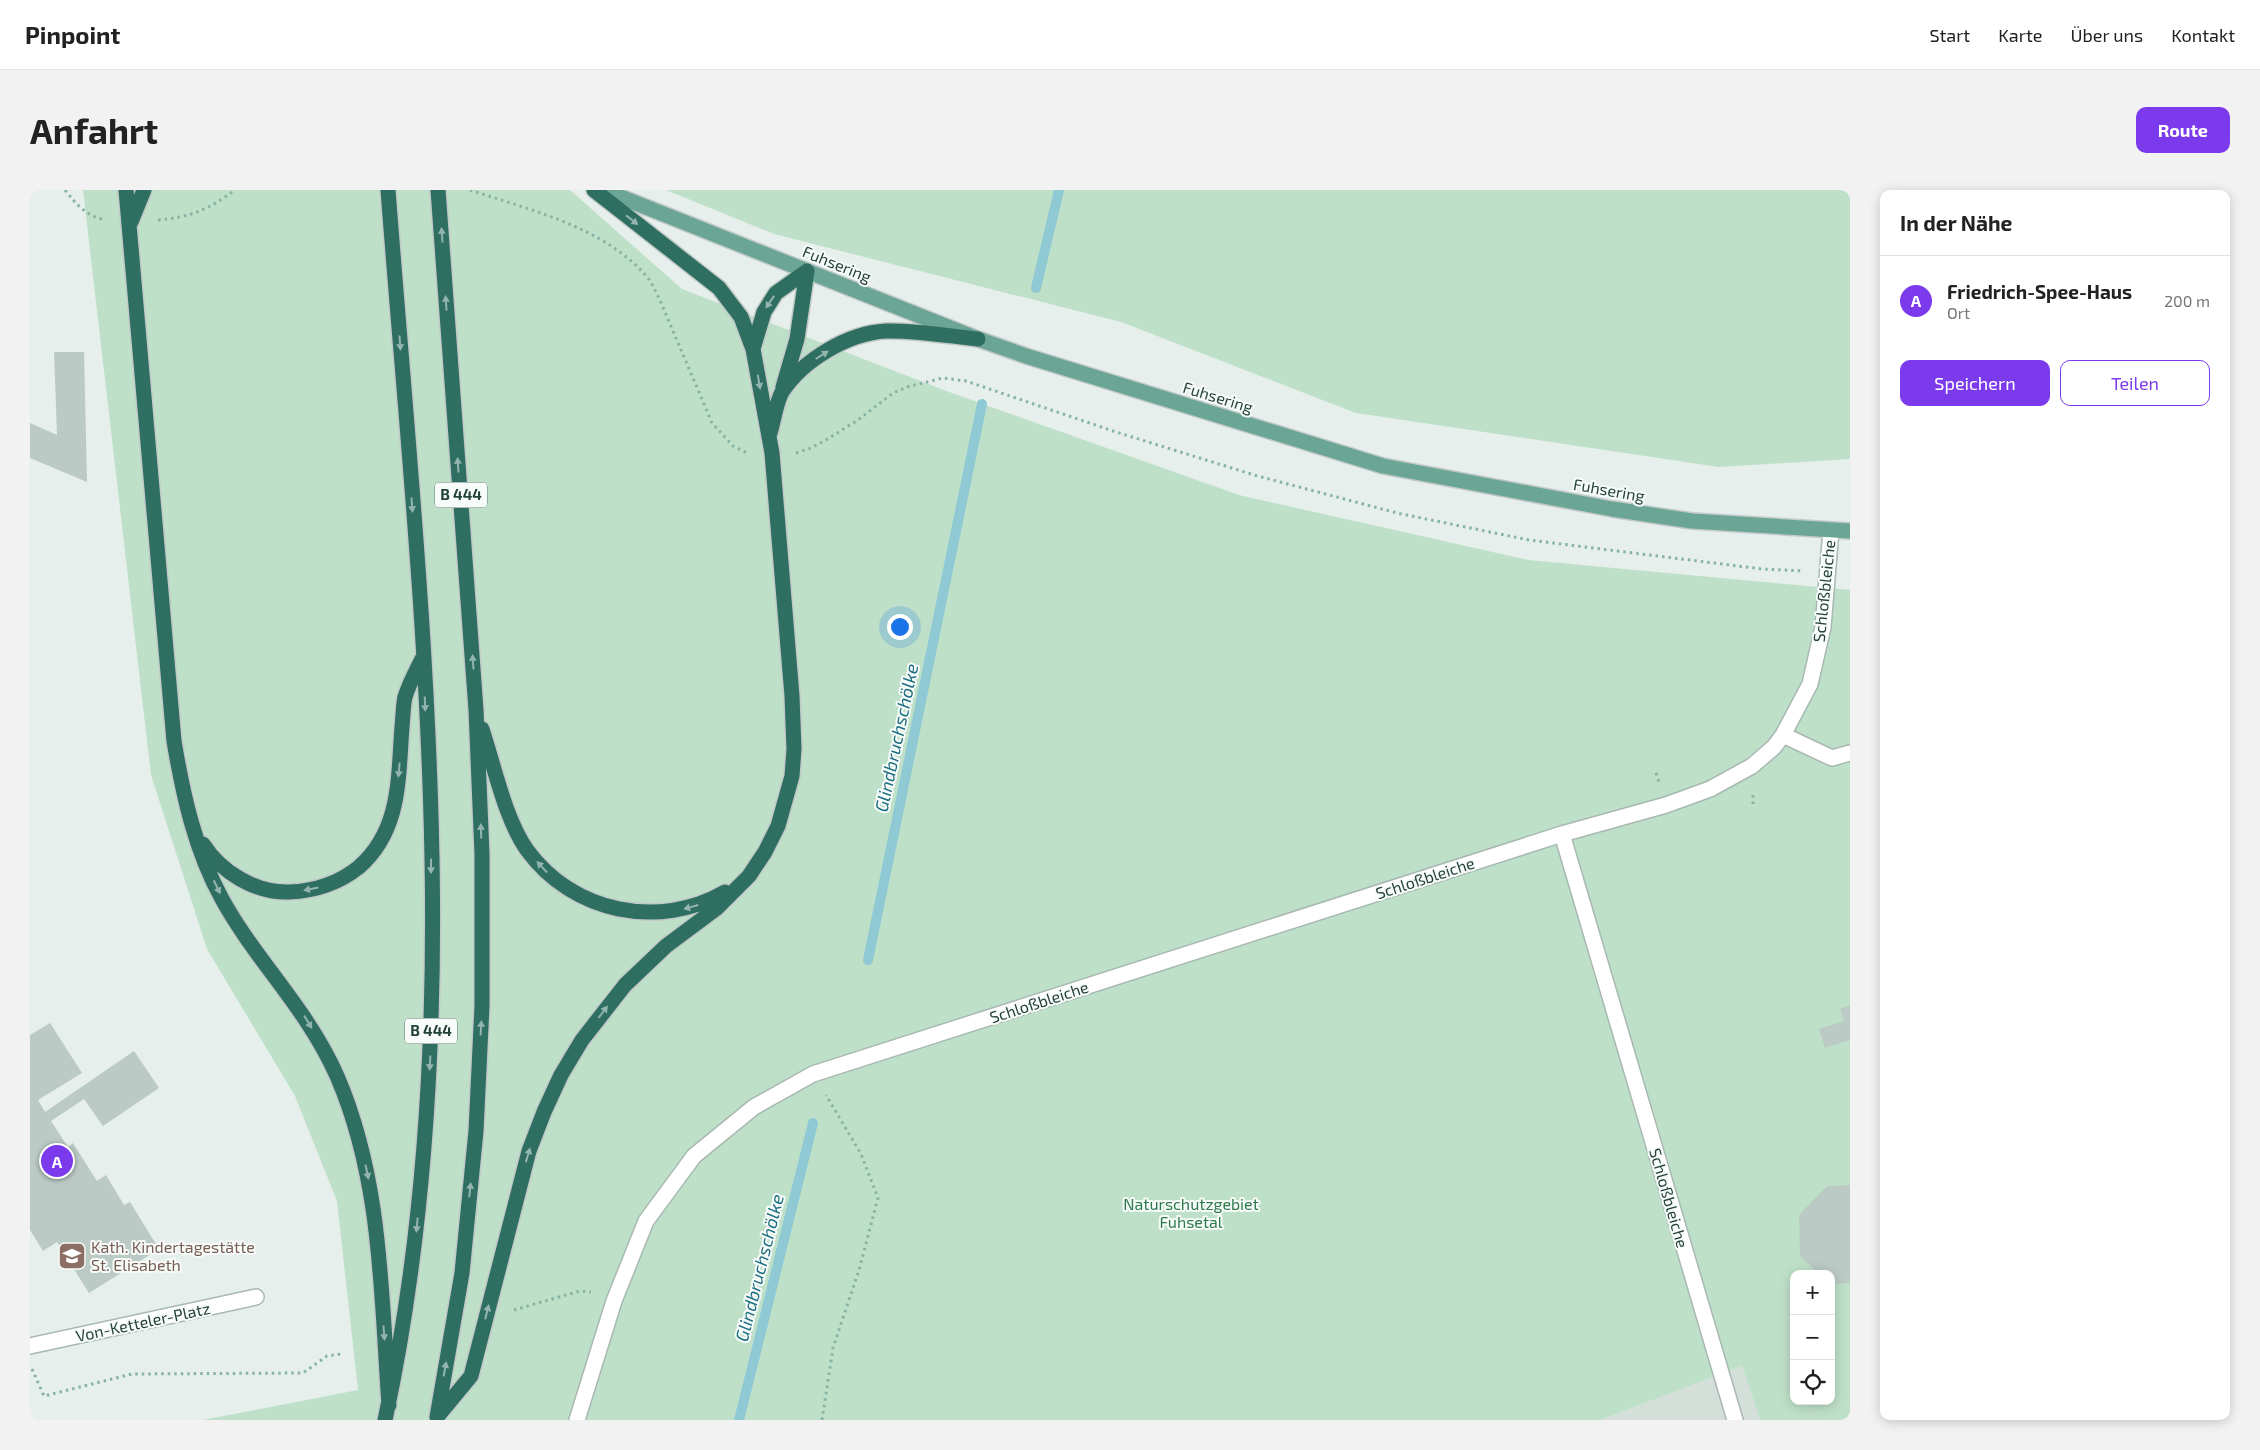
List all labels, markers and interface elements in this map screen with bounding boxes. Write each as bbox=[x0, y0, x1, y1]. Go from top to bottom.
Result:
text: Pinpoint bbox=[25, 20, 120, 49]
text: Start bbox=[1929, 24, 1970, 46]
text: Karte bbox=[1998, 24, 2043, 46]
text: Über uns bbox=[2071, 24, 2143, 46]
text: Kontakt bbox=[2171, 24, 2235, 46]
button: Route bbox=[2136, 107, 2230, 153]
text: Anfahrt bbox=[30, 109, 158, 151]
text: In der Nähe bbox=[1900, 210, 2012, 235]
one-way arrow bbox=[625, 215, 639, 225]
one-way arrow bbox=[437, 226, 445, 242]
street label: Fuhsering bbox=[800, 241, 874, 286]
text: Friedrich-Spee-Haus bbox=[1947, 280, 2132, 303]
text: A bbox=[1911, 291, 1921, 310]
text: 200 m bbox=[2164, 291, 2210, 310]
one-way arrow bbox=[442, 295, 450, 311]
one-way arrow bbox=[765, 296, 775, 309]
text: Ort bbox=[1947, 303, 1970, 322]
one-way arrow bbox=[396, 335, 404, 351]
one-way arrow bbox=[815, 350, 829, 359]
button: Speichern bbox=[1900, 360, 2050, 406]
button: Teilen bbox=[2060, 360, 2210, 406]
one-way arrow bbox=[756, 375, 764, 391]
street label: Fuhsering bbox=[1181, 377, 1255, 416]
one-way arrow bbox=[454, 457, 462, 473]
street label: Fuhsering bbox=[1572, 474, 1646, 505]
road number: B 444 bbox=[435, 482, 487, 508]
one-way arrow bbox=[408, 497, 416, 513]
street label: Schloßbleiche bbox=[1809, 539, 1838, 643]
your location bbox=[887, 614, 913, 640]
one-way arrow bbox=[468, 654, 476, 670]
water label: Glindbruchschölke bbox=[870, 661, 923, 814]
one-way arrow bbox=[422, 696, 430, 712]
one-way arrow bbox=[394, 762, 402, 778]
one-way arrow bbox=[477, 823, 485, 839]
street label: Schloßbleiche bbox=[1373, 853, 1477, 902]
one-way arrow bbox=[428, 858, 436, 874]
one-way arrow bbox=[536, 861, 548, 873]
one-way arrow bbox=[212, 880, 221, 895]
one-way arrow bbox=[303, 886, 319, 894]
one-way arrow bbox=[683, 903, 698, 911]
street label: Schloßbleiche bbox=[987, 977, 1091, 1026]
one-way arrow bbox=[598, 1005, 608, 1019]
one-way arrow bbox=[303, 1015, 312, 1028]
road number: B 444 bbox=[405, 1018, 457, 1044]
one-way arrow bbox=[478, 1020, 486, 1036]
one-way arrow bbox=[425, 1056, 433, 1072]
pin: A bbox=[41, 1142, 73, 1180]
street label: Schloßbleiche bbox=[1646, 1146, 1693, 1250]
one-way arrow bbox=[525, 1147, 533, 1162]
one-way arrow bbox=[364, 1164, 372, 1180]
one-way arrow bbox=[466, 1182, 474, 1198]
water label: Glindbruchschölke bbox=[730, 1192, 788, 1344]
park label: Naturschutzgebiet Fuhsetal bbox=[1123, 1194, 1259, 1231]
one-way arrow bbox=[413, 1218, 421, 1234]
place label: Kath. Kindertagestätte St. Elisabeth bbox=[91, 1237, 255, 1274]
school or university icon: Kath. Kindertagestätte St. Elisabeth bbox=[57, 1241, 87, 1271]
map controls bbox=[1790, 1270, 1835, 1405]
button: + bbox=[1790, 1270, 1835, 1315]
street label: Von-Ketteler-Platz bbox=[74, 1298, 212, 1345]
one-way arrow bbox=[484, 1305, 492, 1320]
button: − bbox=[1790, 1315, 1835, 1360]
one-way arrow bbox=[380, 1326, 388, 1342]
one-way arrow bbox=[442, 1360, 450, 1376]
button: locate bbox=[1790, 1360, 1835, 1405]

